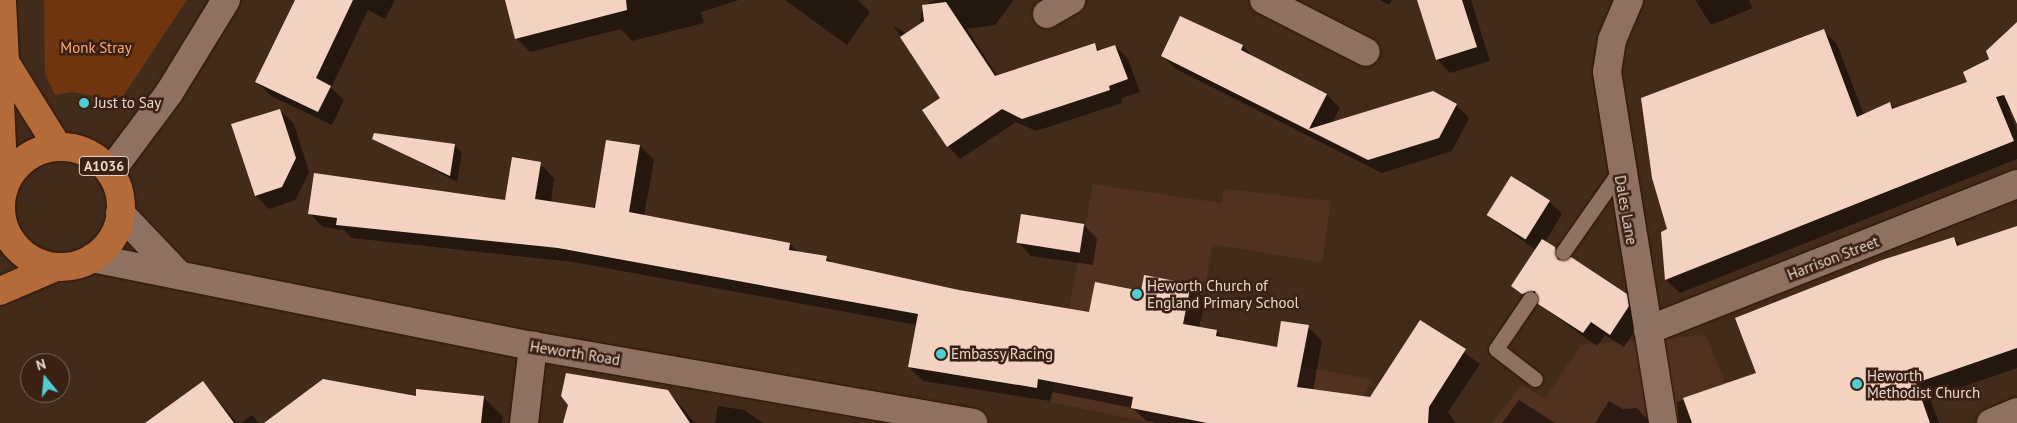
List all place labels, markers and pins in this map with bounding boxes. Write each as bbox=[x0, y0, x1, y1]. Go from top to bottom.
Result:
place label: Just to Say bbox=[94, 94, 161, 112]
marker: Just to Say bbox=[78, 97, 90, 109]
place label: Heworth Church of England Primary School bbox=[1147, 276, 1299, 311]
marker: Heworth Church of England Primary School bbox=[1131, 288, 1143, 300]
place label: Embassy Racing bbox=[951, 345, 1054, 363]
marker: Embassy Racing bbox=[935, 348, 947, 360]
place label: Heworth Methodist Church bbox=[1867, 366, 1980, 401]
marker: Heworth Methodist Church bbox=[1851, 378, 1863, 390]

